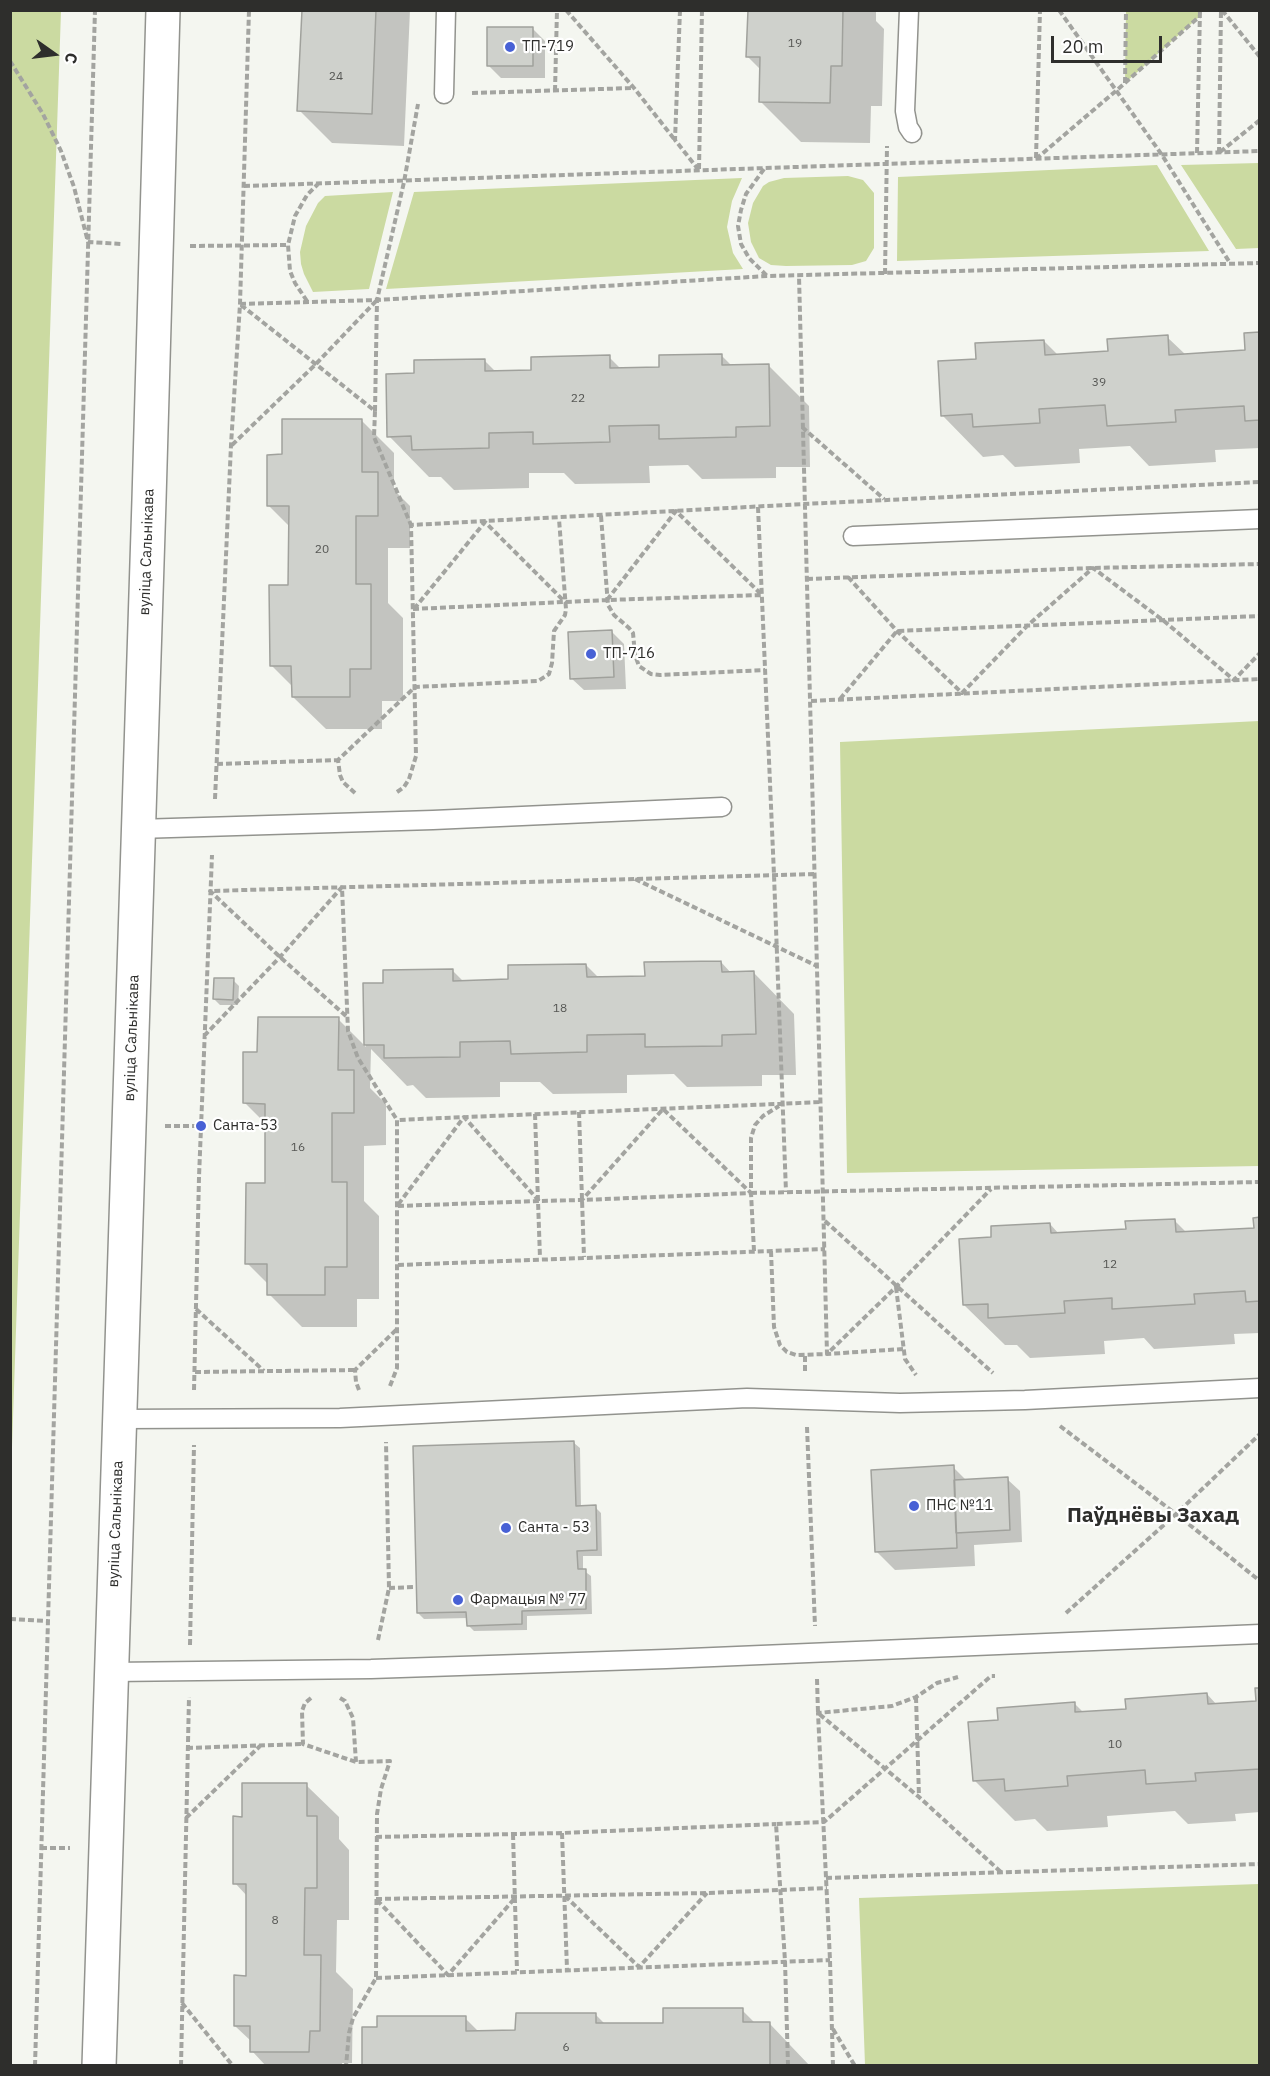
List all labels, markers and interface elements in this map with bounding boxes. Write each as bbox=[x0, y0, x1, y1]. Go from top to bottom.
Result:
north arrow bbox=[24, 24, 84, 84]
scale bar bbox=[1054, 24, 1165, 62]
text: 20 m bbox=[1062, 35, 1104, 58]
house number: 19 bbox=[788, 37, 802, 51]
place label: ТП-719 bbox=[522, 38, 574, 56]
marker: ТП-719 bbox=[503, 40, 517, 54]
text: С bbox=[61, 51, 82, 66]
house number: 24 bbox=[329, 70, 343, 84]
house number: 39 bbox=[1092, 376, 1106, 390]
house number: 22 bbox=[571, 392, 585, 406]
street label: вуліца Сальнікава bbox=[136, 488, 158, 616]
house number: 20 bbox=[315, 543, 329, 557]
place label: ТП-716 bbox=[603, 645, 655, 663]
marker: ТП-716 bbox=[584, 647, 598, 661]
street label: вуліца Сальнікава bbox=[121, 974, 143, 1102]
house number: 18 bbox=[553, 1002, 567, 1016]
place label: Санта-53 bbox=[213, 1117, 278, 1135]
marker: Санта-53 bbox=[194, 1119, 208, 1133]
house number: 16 bbox=[291, 1141, 305, 1155]
house number: 12 bbox=[1103, 1258, 1117, 1272]
street label: вуліца Сальнікава bbox=[105, 1460, 127, 1588]
place label: ПНС №11 bbox=[926, 1497, 993, 1515]
marker: ПНС №11 bbox=[907, 1499, 921, 1513]
district label: Паўднёвы Захад bbox=[1067, 1503, 1239, 1529]
place label: Санта - 53 bbox=[518, 1519, 590, 1537]
marker: Санта - 53 bbox=[499, 1521, 513, 1535]
place label: Фармацыя № 77 bbox=[470, 1591, 586, 1609]
marker: Фармацыя № 77 bbox=[451, 1593, 465, 1607]
house number: 10 bbox=[1108, 1738, 1122, 1752]
house number: 8 bbox=[271, 1914, 279, 1928]
house number: 6 bbox=[562, 2041, 570, 2055]

